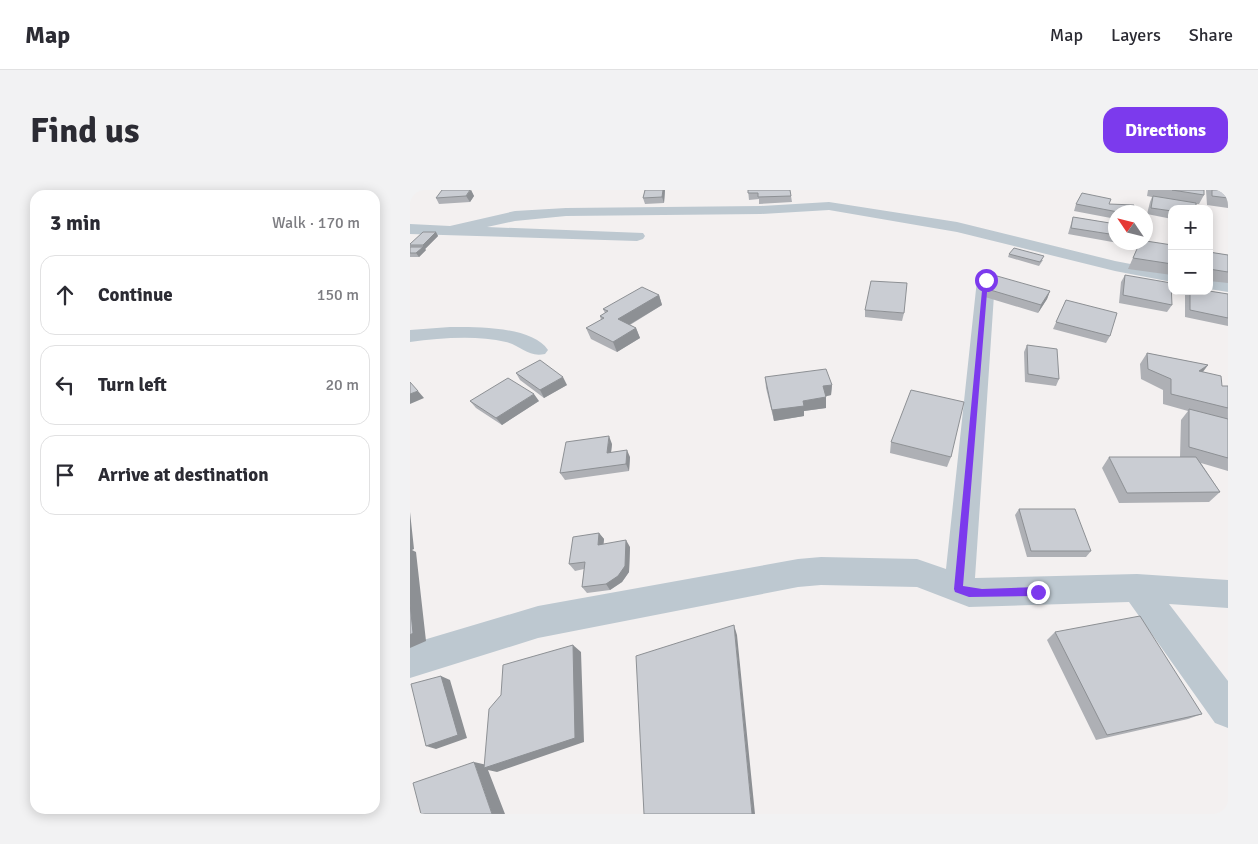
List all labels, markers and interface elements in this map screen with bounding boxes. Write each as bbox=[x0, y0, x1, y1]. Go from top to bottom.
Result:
text: Map bbox=[25, 20, 70, 50]
text: Map bbox=[1050, 24, 1083, 46]
text: Layers bbox=[1111, 24, 1161, 46]
text: Share bbox=[1189, 24, 1233, 46]
button: Directions bbox=[1103, 107, 1228, 153]
text: Find us bbox=[30, 109, 140, 152]
north arrow bbox=[1108, 205, 1153, 250]
map controls bbox=[1168, 205, 1213, 295]
button: + bbox=[1168, 205, 1213, 250]
text: 3 min bbox=[50, 210, 101, 236]
text: Walk · 170 m bbox=[272, 213, 360, 233]
button: − bbox=[1168, 250, 1213, 295]
route start bbox=[975, 269, 998, 292]
icon: ahead bbox=[51, 281, 79, 309]
text: Continue bbox=[98, 283, 173, 307]
text: 150 m bbox=[317, 285, 359, 305]
icon: left bbox=[51, 371, 79, 399]
text: Turn left bbox=[98, 373, 167, 397]
text: 20 m bbox=[325, 375, 359, 395]
icon: arrive bbox=[51, 461, 79, 489]
text: Arrive at destination bbox=[98, 463, 269, 487]
route end bbox=[1027, 581, 1050, 604]

